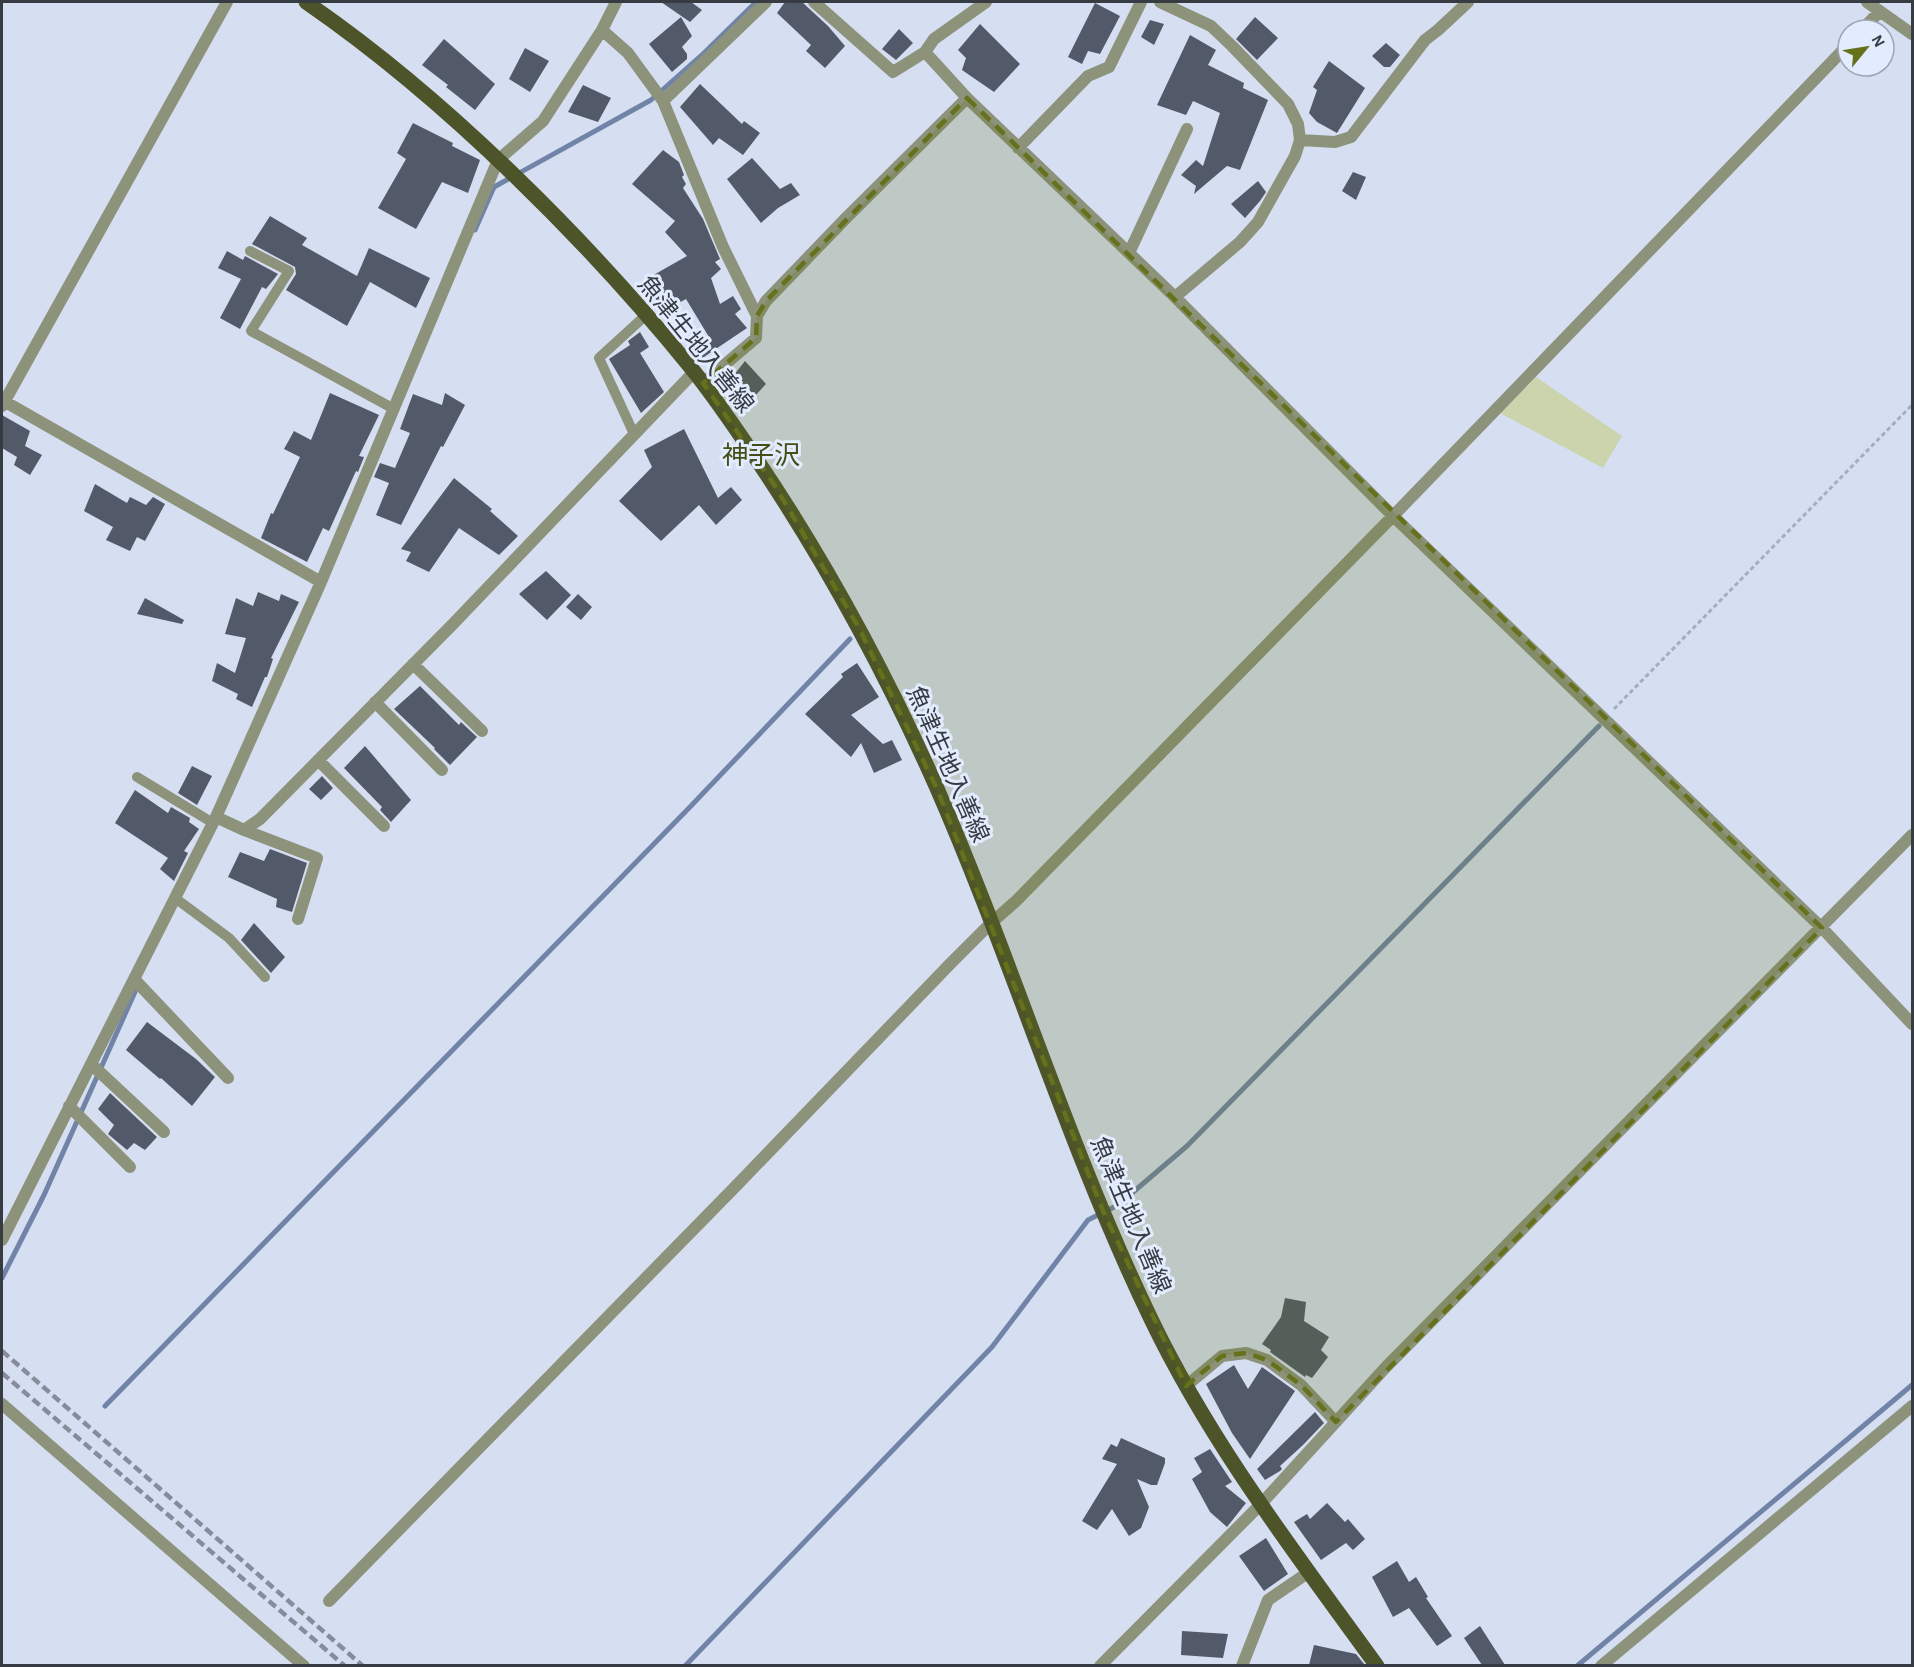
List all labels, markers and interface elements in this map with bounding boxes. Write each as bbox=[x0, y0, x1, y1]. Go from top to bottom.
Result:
north arrow bbox=[1836, 18, 1896, 78]
text: N bbox=[1868, 32, 1888, 50]
street label: 魚津生地入善線 bbox=[633, 271, 759, 417]
district label: 神子沢 bbox=[722, 442, 800, 469]
street label: 魚津生地入善線 bbox=[902, 682, 994, 846]
street label: 魚津生地入善線 bbox=[1086, 1133, 1176, 1297]

